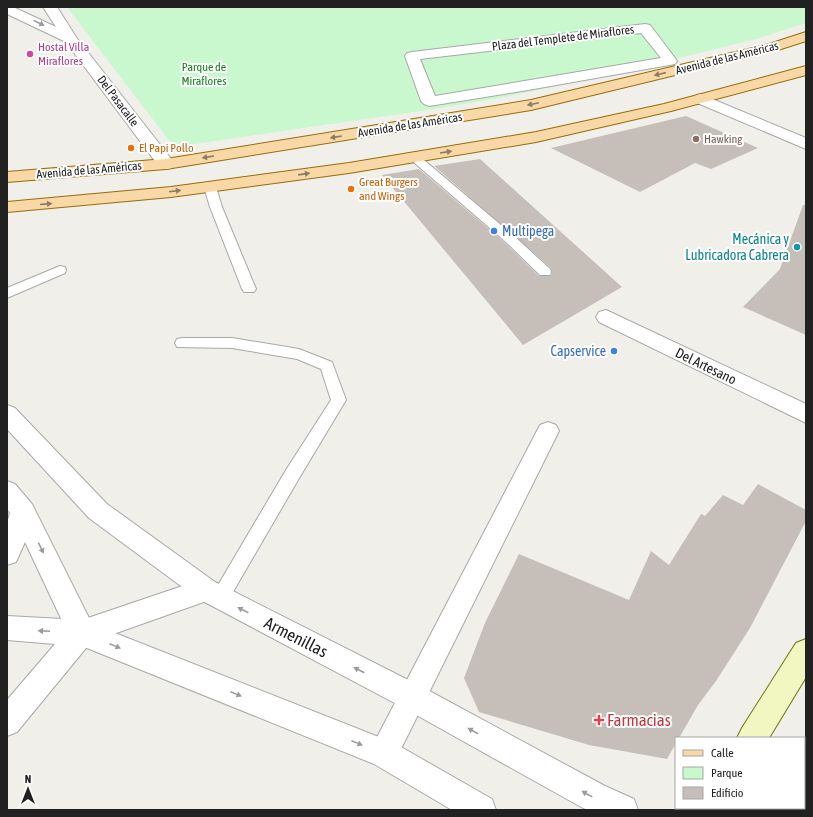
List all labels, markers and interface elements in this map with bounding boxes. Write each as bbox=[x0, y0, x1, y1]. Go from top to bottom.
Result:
one-way arrow bbox=[33, 20, 45, 27]
street label: Plaza del Templete de Miraflores bbox=[491, 22, 635, 54]
street label: Avenida de las Américas bbox=[674, 38, 780, 78]
place label: Hostal Villa Miraflores bbox=[38, 40, 89, 68]
marker: Hostal Villa Miraflores bbox=[25, 49, 35, 59]
park label: Parque de Miraflores bbox=[182, 60, 226, 88]
one-way arrow bbox=[654, 72, 666, 78]
street label: Del Pasacalle bbox=[94, 73, 142, 129]
one-way arrow bbox=[527, 102, 540, 108]
street label: Avenida de las Américas bbox=[357, 110, 463, 140]
place label: Hawking bbox=[704, 132, 743, 146]
one-way arrow bbox=[330, 134, 342, 140]
marker: Hawking bbox=[691, 134, 701, 144]
place label: El Papi Pollo bbox=[139, 141, 194, 155]
marker: El Papi Pollo bbox=[126, 143, 136, 153]
one-way arrow bbox=[440, 149, 452, 155]
one-way arrow bbox=[202, 154, 214, 160]
street label: Avenida de las Américas bbox=[36, 158, 142, 182]
one-way arrow bbox=[298, 171, 310, 177]
place label: Great Burgers and Wings bbox=[359, 175, 418, 203]
marker: Great Burgers and Wings bbox=[346, 184, 356, 194]
one-way arrow bbox=[169, 188, 181, 194]
one-way arrow bbox=[40, 200, 52, 207]
place label: Multipega bbox=[502, 223, 554, 239]
marker: Multipega bbox=[489, 226, 499, 236]
place label: Mecánica y Lubricadora Cabrera bbox=[685, 231, 789, 263]
marker: Mecánica y Lubricadora Cabrera bbox=[792, 242, 802, 252]
place label: Capservice bbox=[551, 343, 606, 359]
street label: Del Artesano bbox=[673, 344, 739, 388]
marker: Capservice bbox=[609, 346, 619, 356]
one-way arrow bbox=[38, 542, 44, 554]
one-way arrow bbox=[238, 607, 249, 613]
street label: Armenillas bbox=[261, 613, 331, 661]
one-way arrow bbox=[38, 627, 50, 634]
one-way arrow bbox=[110, 643, 121, 649]
one-way arrow bbox=[353, 667, 365, 673]
one-way arrow bbox=[231, 692, 243, 698]
place label: Farmacias bbox=[607, 710, 671, 730]
marker: Farmacias bbox=[594, 715, 604, 725]
one-way arrow bbox=[468, 728, 479, 734]
legend bbox=[675, 737, 805, 809]
one-way arrow bbox=[351, 740, 363, 746]
text: Calle bbox=[711, 746, 734, 760]
text: Parque bbox=[711, 766, 743, 780]
north arrow bbox=[8, 769, 48, 809]
text: N bbox=[25, 773, 31, 785]
text: Edificio bbox=[711, 786, 744, 800]
one-way arrow bbox=[582, 790, 593, 797]

